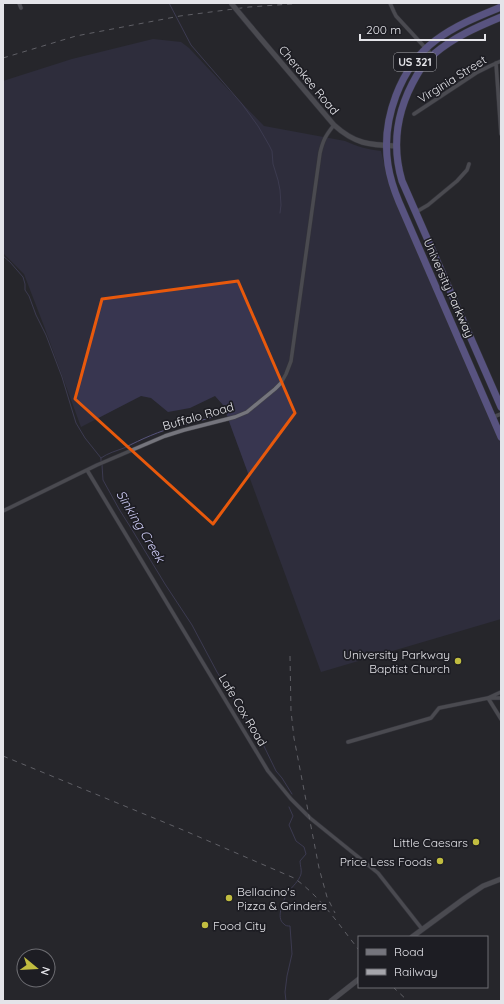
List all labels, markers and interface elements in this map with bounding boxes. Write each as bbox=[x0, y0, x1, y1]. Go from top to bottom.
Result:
scale bar bbox=[360, 16, 485, 42]
text: 200 m bbox=[366, 22, 401, 37]
street label: Cherokee Road bbox=[276, 42, 342, 118]
street label: Virginia Street bbox=[415, 52, 489, 106]
road number: US 321 bbox=[394, 53, 436, 71]
street label: University Parkway bbox=[420, 236, 478, 340]
street label: Buffalo Road bbox=[161, 399, 235, 433]
water label: Sinking Creek bbox=[113, 487, 169, 566]
place label: University Parkway Baptist Church bbox=[343, 647, 450, 676]
marker: University Parkway Baptist Church bbox=[453, 656, 463, 666]
street label: Lafe Cox Road bbox=[216, 671, 270, 749]
place label: Little Caesars bbox=[393, 835, 468, 850]
marker: Little Caesars bbox=[471, 837, 481, 847]
place label: Price Less Foods bbox=[340, 854, 432, 869]
marker: Price Less Foods bbox=[435, 856, 445, 866]
place label: Bellacino's Pizza & Grinders bbox=[237, 884, 327, 913]
marker: Bellacino's Pizza & Grinders bbox=[224, 893, 234, 903]
place label: Food City bbox=[213, 918, 266, 933]
marker: Food City bbox=[200, 920, 210, 930]
legend bbox=[358, 936, 488, 988]
text: Road bbox=[394, 944, 424, 959]
north arrow bbox=[16, 948, 56, 988]
text: Railway bbox=[394, 964, 438, 979]
text: N bbox=[38, 965, 53, 977]

